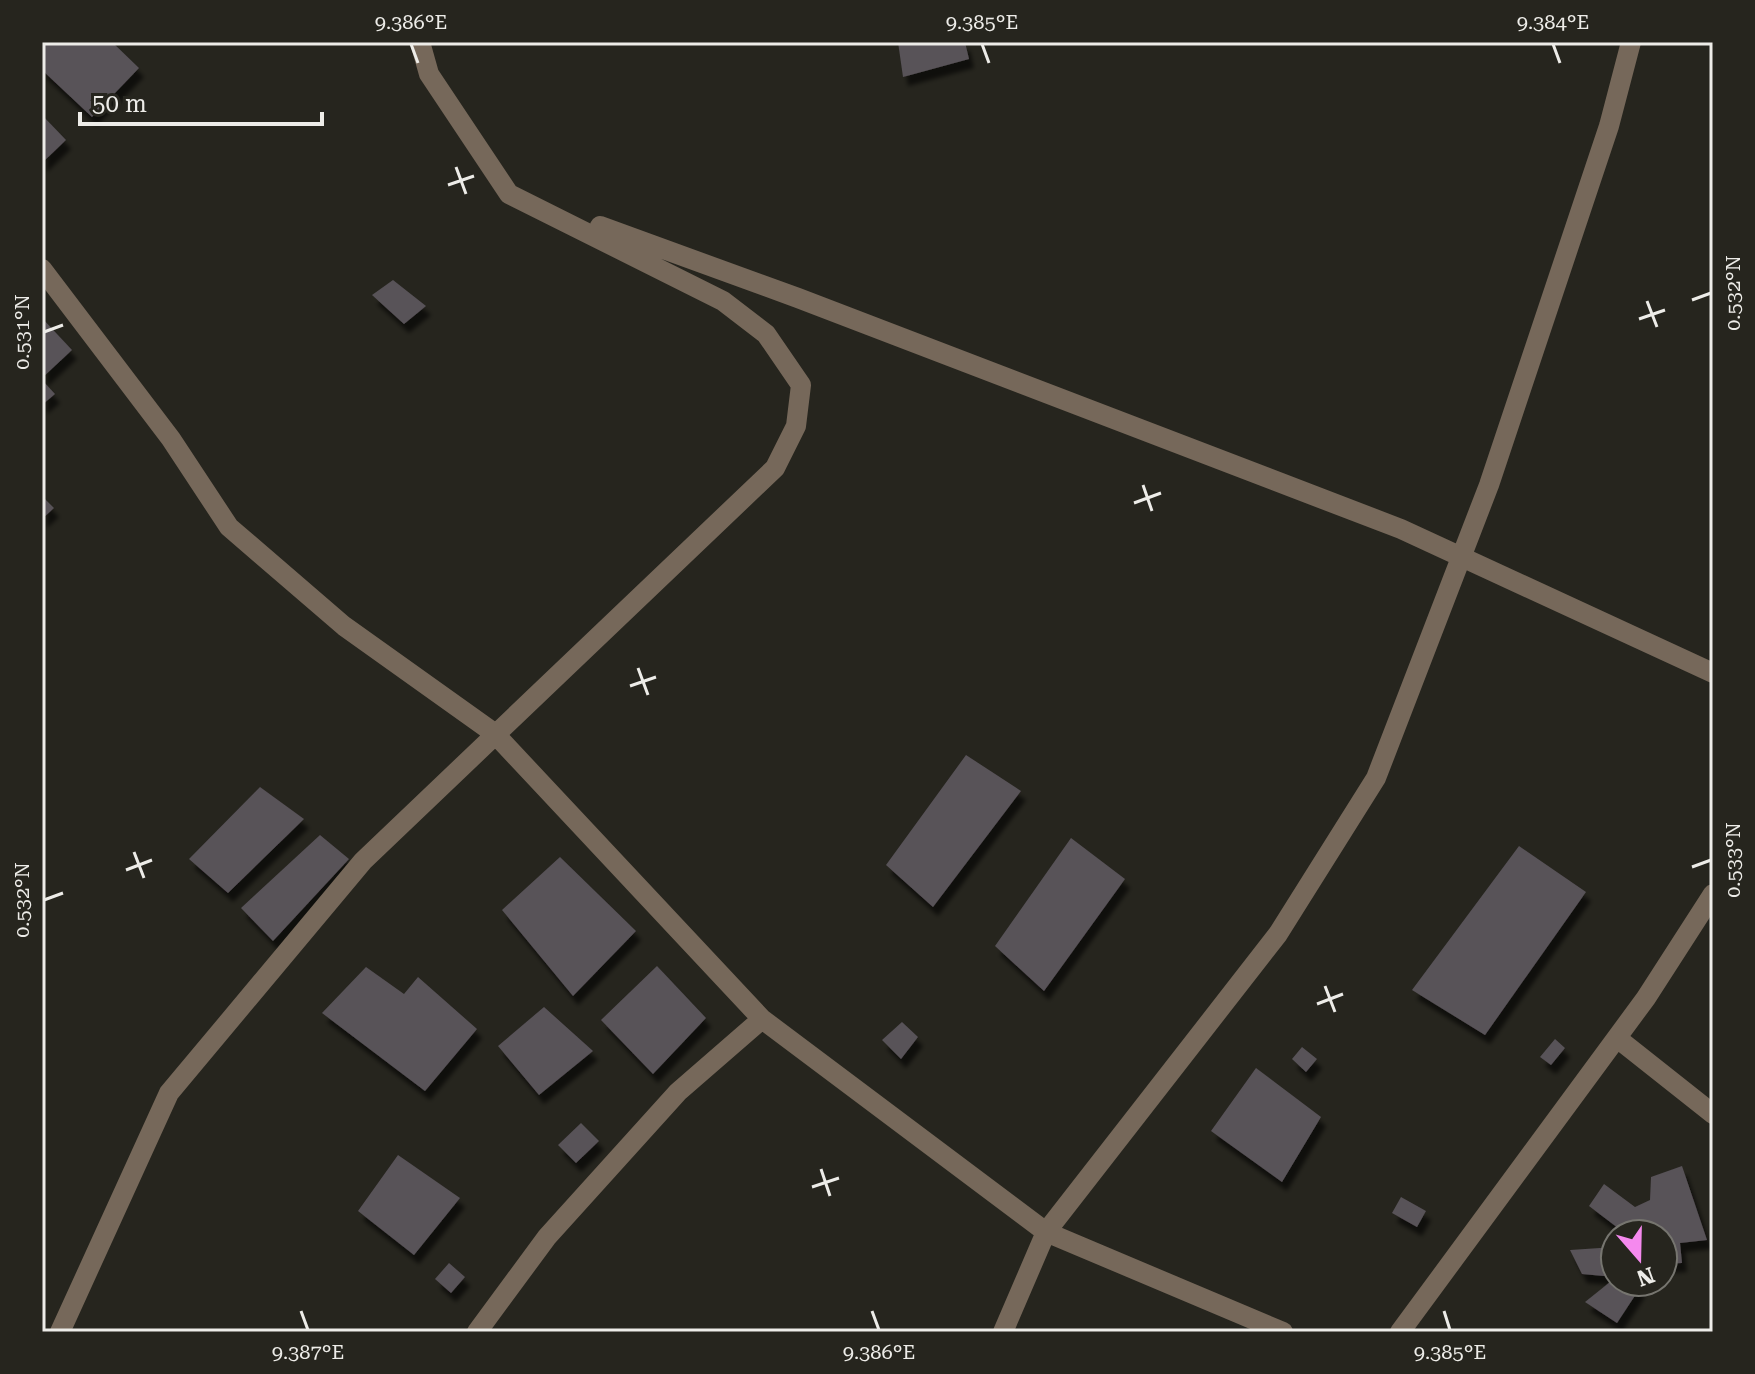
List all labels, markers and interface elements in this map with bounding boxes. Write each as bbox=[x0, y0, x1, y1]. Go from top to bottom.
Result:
text: 9.386°E bbox=[375, 10, 447, 34]
text: 9.385°E bbox=[946, 10, 1018, 34]
text: 9.384°E bbox=[1517, 10, 1589, 34]
scale bar bbox=[80, 76, 322, 126]
text: 50 m bbox=[92, 90, 147, 118]
text: 0.532°N bbox=[1721, 255, 1745, 331]
text: 0.531°N bbox=[10, 294, 34, 370]
text: 0.533°N bbox=[1721, 822, 1745, 898]
text: 0.532°N bbox=[10, 862, 34, 938]
north arrow bbox=[1599, 1218, 1679, 1298]
text: N bbox=[1633, 1262, 1658, 1291]
text: 9.387°E bbox=[272, 1340, 344, 1364]
text: 9.386°E bbox=[843, 1340, 915, 1364]
text: 9.385°E bbox=[1414, 1340, 1486, 1364]

